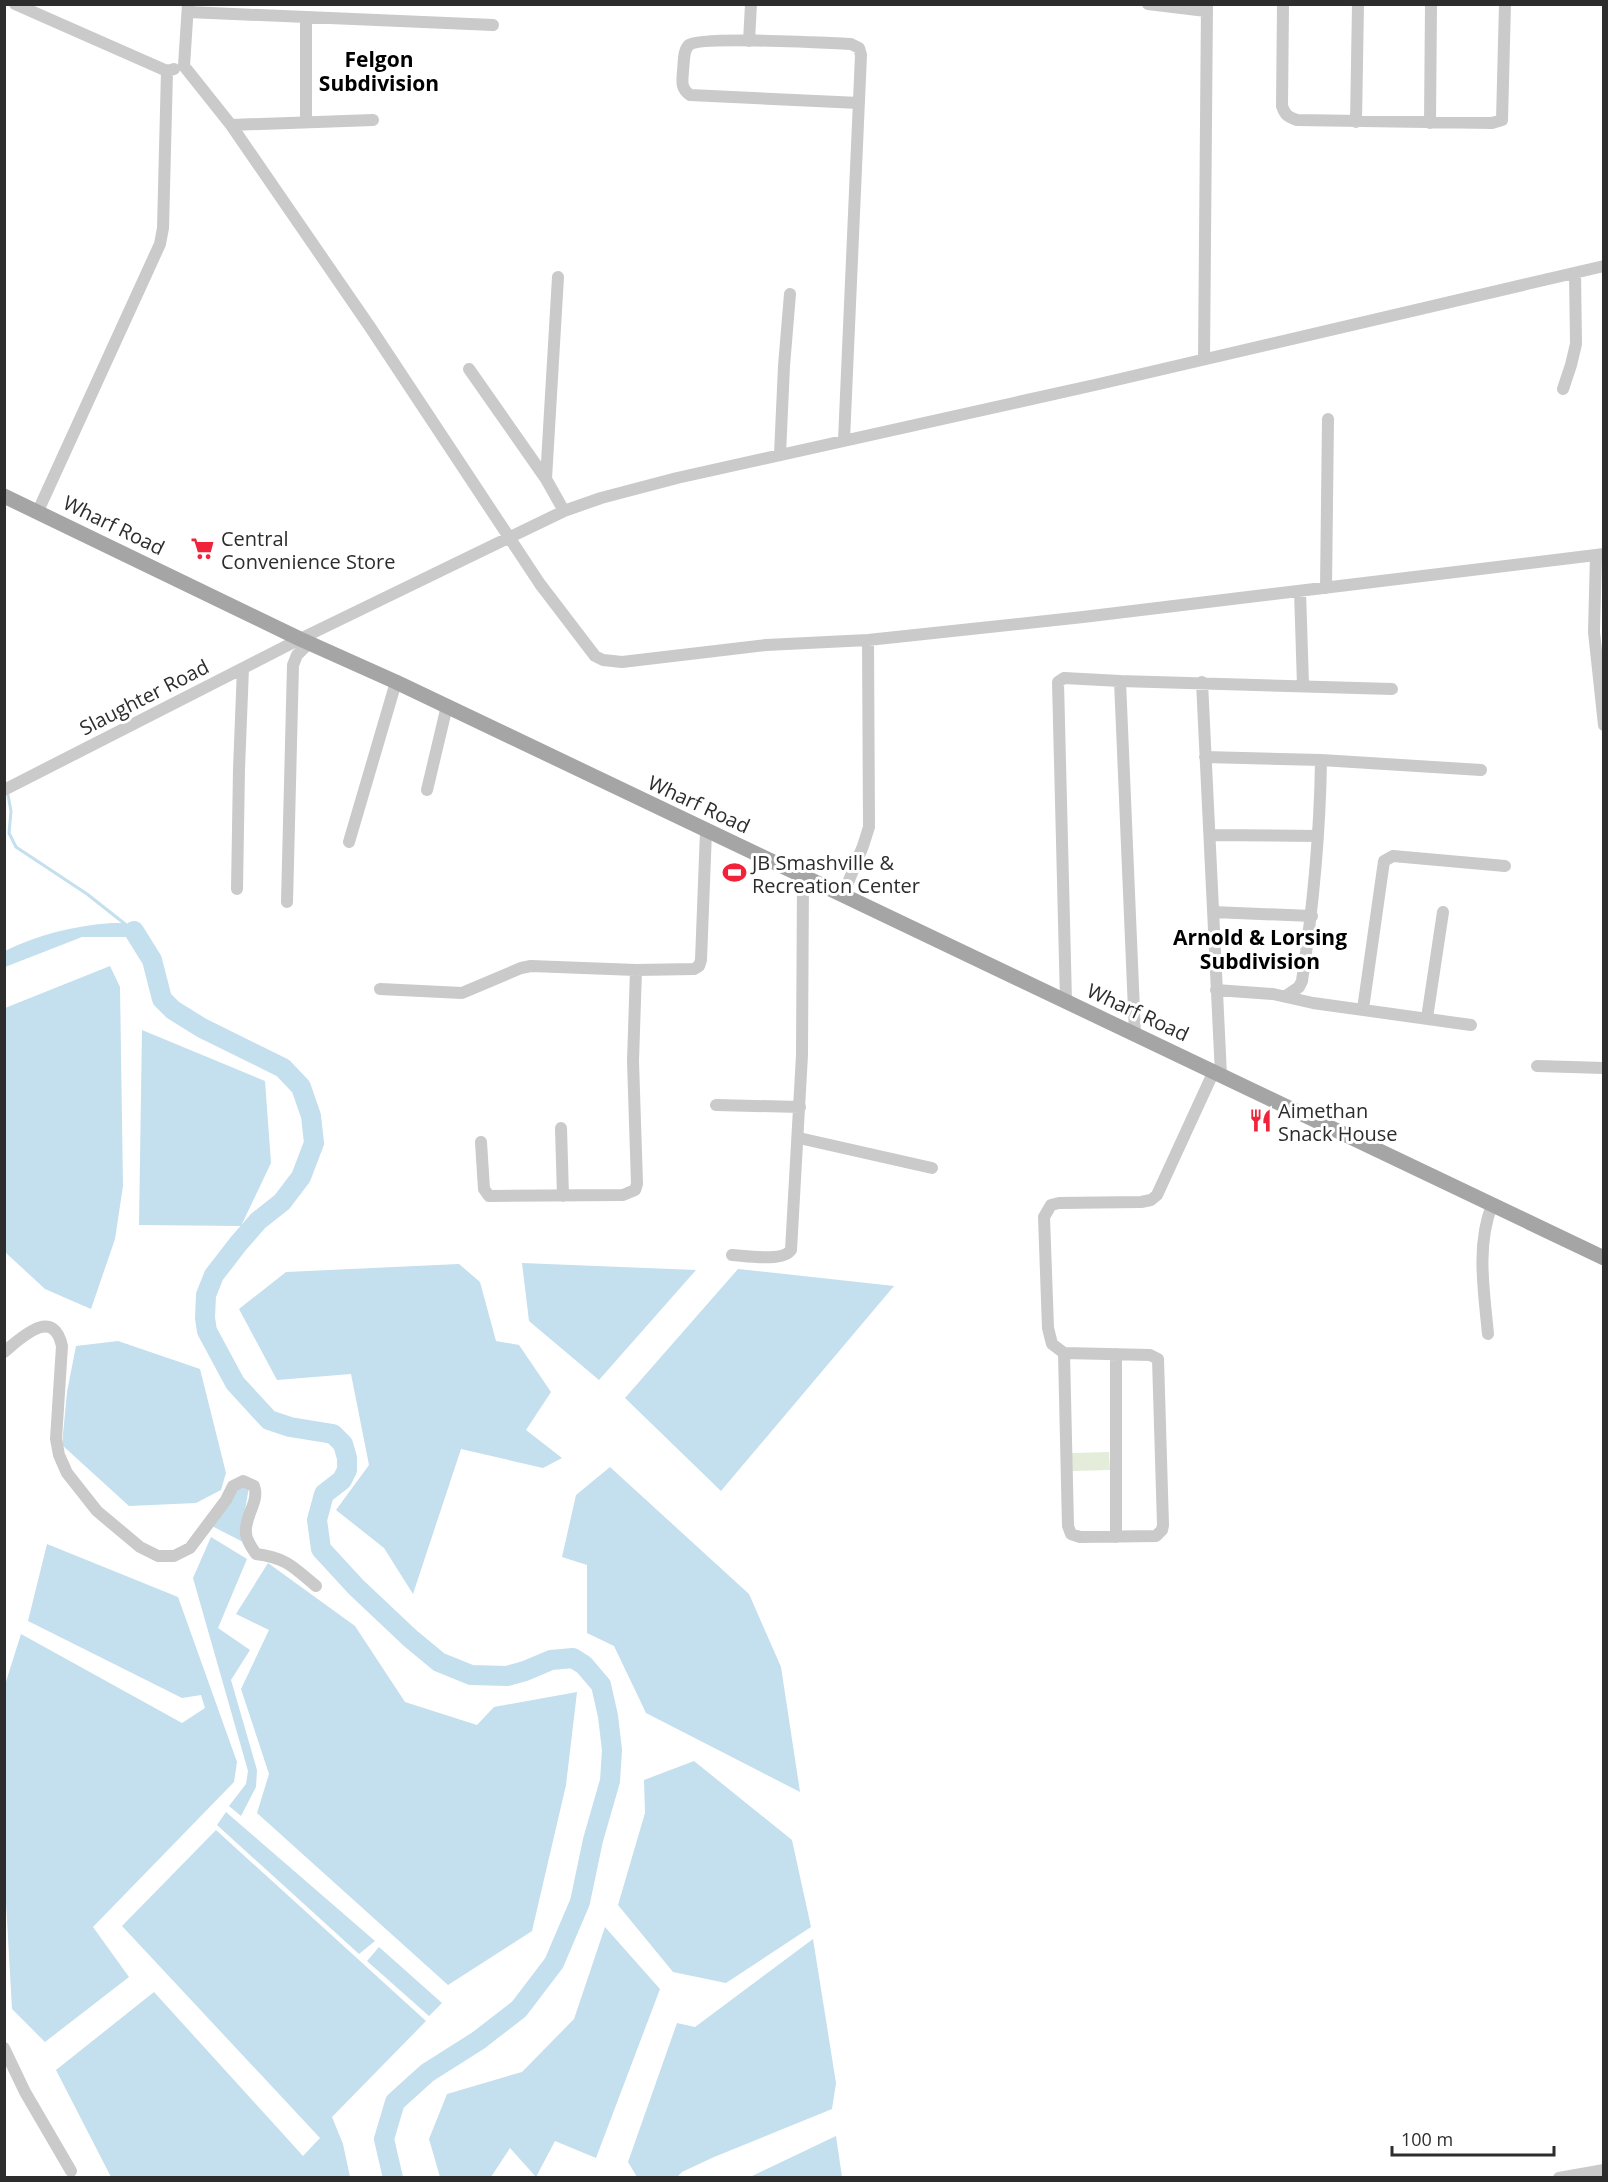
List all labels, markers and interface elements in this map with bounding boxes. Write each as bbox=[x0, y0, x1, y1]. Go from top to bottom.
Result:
district label: Felgon Subdivision bbox=[319, 45, 439, 97]
street label: Wharf Road bbox=[59, 489, 169, 561]
place label: Central Convenience Store bbox=[221, 525, 395, 575]
supermarket icon: Central Convenience Store bbox=[190, 536, 216, 562]
street label: Slaughter Road bbox=[75, 653, 213, 741]
street label: Wharf Road bbox=[644, 769, 754, 839]
place label: JB Smashville & Recreation Center bbox=[750, 849, 920, 899]
sports icon: JB Smashville & Recreation Center bbox=[721, 860, 747, 886]
district label: Arnold & Lorsing Subdivision bbox=[1173, 923, 1347, 975]
street label: Wharf Road bbox=[1083, 977, 1193, 1047]
place label: Aimethan Snack House bbox=[1278, 1097, 1397, 1147]
restaurant icon: Aimethan Snack House bbox=[1247, 1108, 1273, 1134]
scale bar bbox=[1392, 2119, 1554, 2157]
text: 100 m bbox=[1401, 2127, 1453, 2151]

